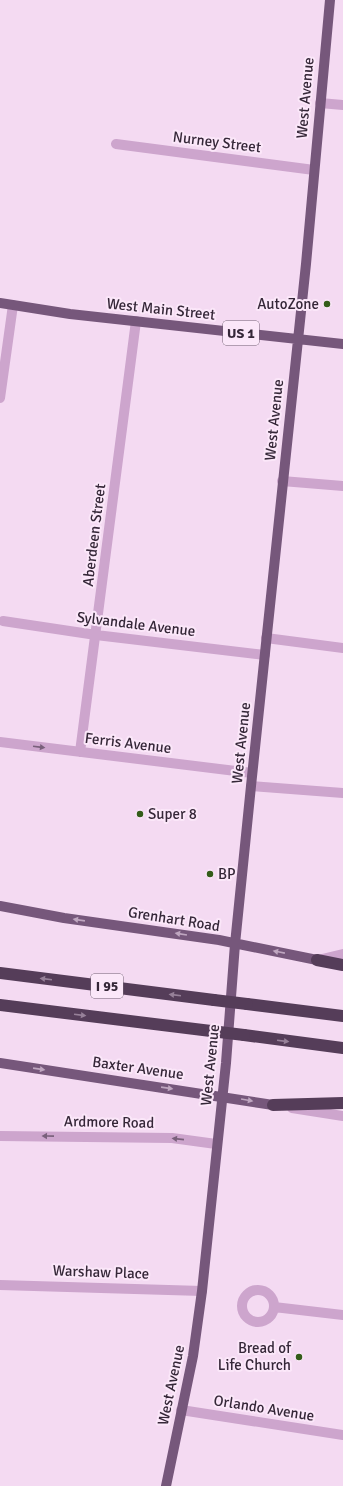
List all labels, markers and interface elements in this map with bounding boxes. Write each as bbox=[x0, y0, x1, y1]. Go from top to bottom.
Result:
street label: West Avenue bbox=[292, 57, 318, 139]
street label: Nurney Street bbox=[172, 128, 262, 156]
street label: West Main Street bbox=[106, 294, 216, 324]
place label: AutoZone bbox=[257, 295, 319, 313]
marker: AutoZone bbox=[322, 299, 332, 309]
road number: US 1 bbox=[223, 321, 259, 345]
street label: West Avenue bbox=[261, 378, 287, 462]
street label: Aberdeen Street bbox=[79, 483, 109, 587]
street label: Sylvandale Avenue bbox=[76, 608, 196, 640]
street label: West Avenue bbox=[228, 701, 254, 785]
street label: Ferris Avenue bbox=[84, 729, 172, 757]
one-way arrow bbox=[33, 744, 45, 750]
place label: Super 8 bbox=[148, 805, 197, 823]
marker: Super 8 bbox=[135, 809, 145, 819]
place label: BP bbox=[218, 865, 236, 883]
marker: BP bbox=[205, 869, 215, 879]
street label: Grenhart Road bbox=[127, 903, 221, 935]
one-way arrow bbox=[73, 917, 85, 923]
one-way arrow bbox=[175, 931, 187, 937]
one-way arrow bbox=[272, 949, 285, 955]
road number: I 95 bbox=[91, 974, 123, 998]
one-way arrow bbox=[40, 975, 52, 982]
one-way arrow bbox=[169, 992, 181, 998]
one-way arrow bbox=[74, 1012, 86, 1018]
street label: West Avenue bbox=[197, 1023, 223, 1107]
one-way arrow bbox=[277, 1037, 289, 1044]
street label: Baxter Avenue bbox=[91, 1053, 185, 1083]
one-way arrow bbox=[32, 1066, 45, 1072]
one-way arrow bbox=[161, 1085, 173, 1091]
one-way arrow bbox=[241, 1098, 253, 1104]
street label: Ardmore Road bbox=[64, 1112, 154, 1132]
one-way arrow bbox=[41, 1133, 54, 1139]
one-way arrow bbox=[172, 1136, 184, 1142]
street label: Warshaw Place bbox=[52, 1261, 150, 1283]
place label: Bread of Life Church bbox=[218, 1339, 292, 1374]
street label: West Avenue bbox=[154, 1343, 188, 1427]
marker: Bread of Life Church bbox=[294, 1352, 304, 1362]
street label: Orlando Avenue bbox=[212, 1391, 316, 1425]

